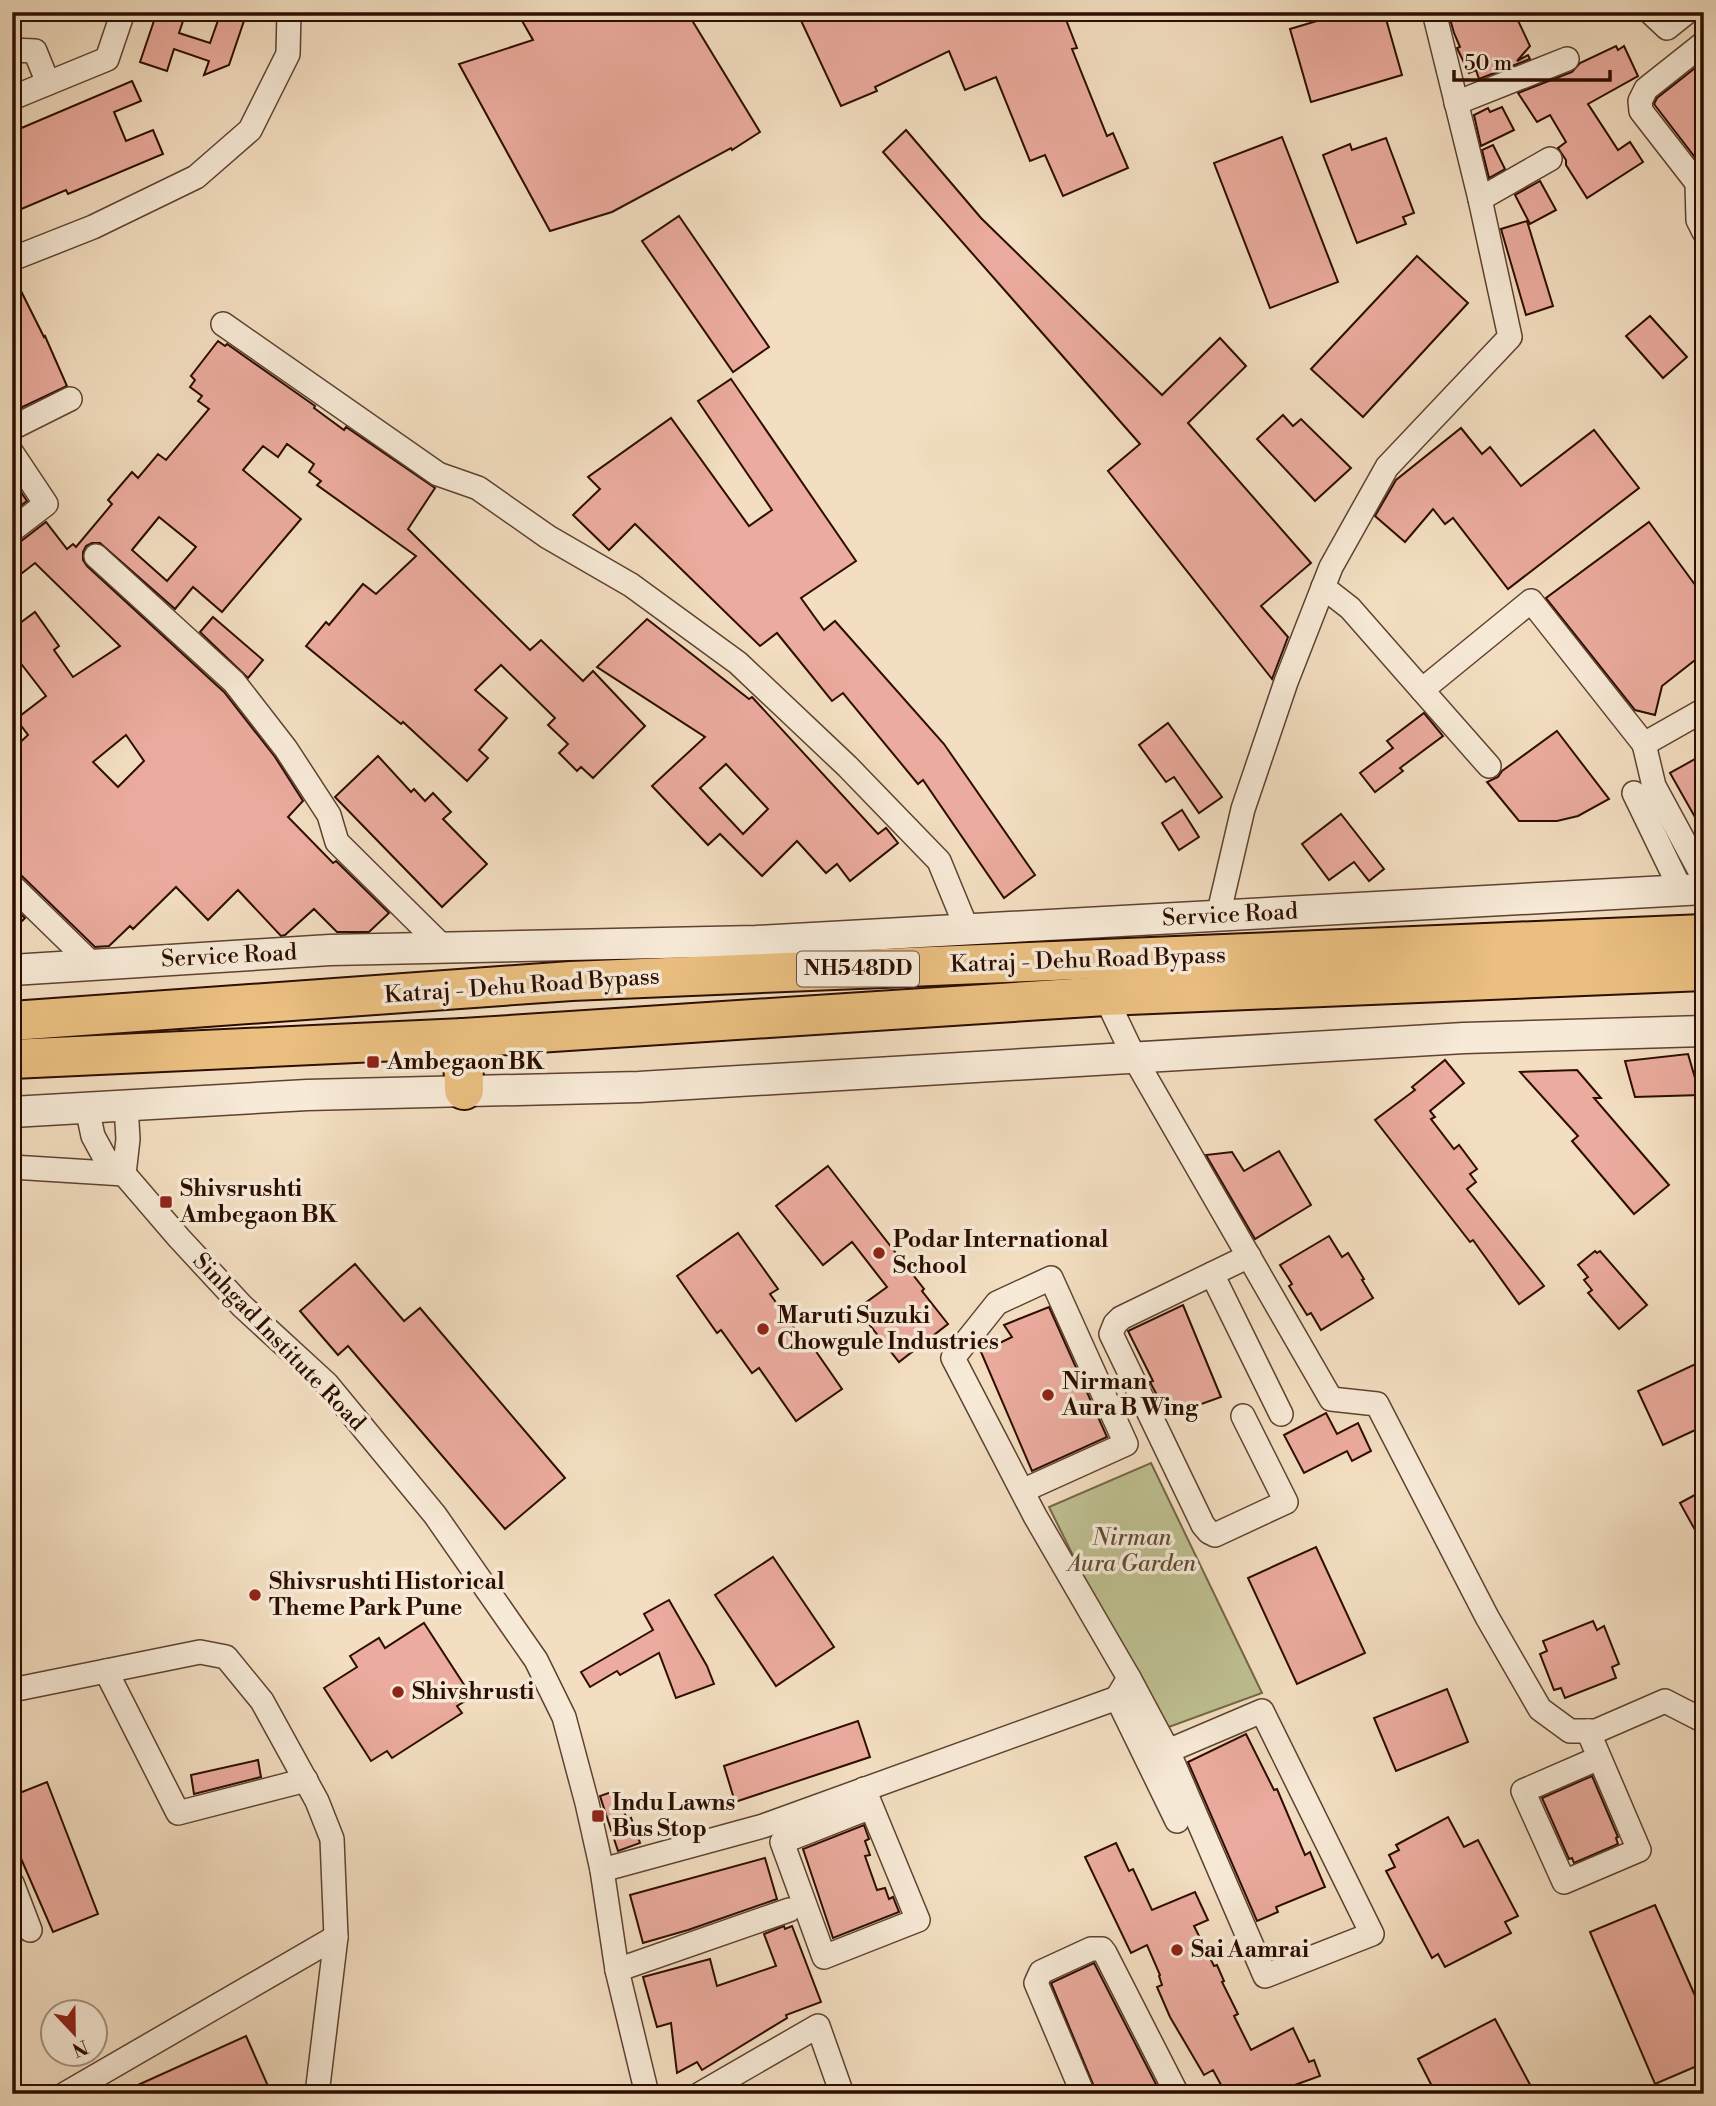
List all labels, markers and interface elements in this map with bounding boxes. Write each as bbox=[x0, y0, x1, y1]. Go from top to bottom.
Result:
scale bar bbox=[1454, 38, 1609, 82]
text: 50 m bbox=[1464, 51, 1512, 77]
street label: Service Road bbox=[1161, 897, 1299, 933]
street label: Service Road bbox=[160, 938, 298, 974]
street label: Katraj - Dehu Road Bypass bbox=[950, 941, 1226, 979]
road number: NH548DD bbox=[797, 951, 919, 986]
street label: Katraj - Dehu Road Bypass bbox=[383, 962, 661, 1010]
place label: Ambegaon BK bbox=[386, 1048, 545, 1076]
marker: Ambegaon BK bbox=[365, 1054, 381, 1070]
place label: Shivsrushti Ambegaon BK bbox=[179, 1175, 338, 1229]
marker: Shivsrushti Ambegaon BK bbox=[158, 1194, 174, 1210]
place label: Podar International School bbox=[893, 1226, 1109, 1280]
marker: Podar International School bbox=[871, 1245, 887, 1261]
street label: Sinhgad Institute Road bbox=[187, 1247, 371, 1437]
place label: Maruti Suzuki Chowgule Industries bbox=[777, 1302, 999, 1356]
marker: Maruti Suzuki Chowgule Industries bbox=[755, 1321, 771, 1337]
place label: Nirman Aura B Wing bbox=[1061, 1368, 1199, 1422]
marker: Nirman Aura B Wing bbox=[1040, 1387, 1056, 1403]
park label: Nirman Aura Garden bbox=[1065, 1524, 1197, 1578]
place label: Shivsrushti Historical Theme Park Pune bbox=[269, 1568, 505, 1622]
marker: Shivsrushti Historical Theme Park Pune bbox=[247, 1587, 263, 1603]
place label: Shivshrusti bbox=[412, 1678, 534, 1706]
marker: Shivshrusti bbox=[390, 1684, 406, 1700]
place label: Indu Lawns Bus Stop bbox=[612, 1789, 735, 1843]
marker: Indu Lawns Bus Stop bbox=[590, 1808, 606, 1824]
place label: Sai Aamrai bbox=[1191, 1936, 1309, 1964]
marker: Sai Aamrai bbox=[1169, 1942, 1185, 1958]
north arrow bbox=[38, 1997, 108, 2068]
text: N bbox=[69, 2034, 91, 2062]

